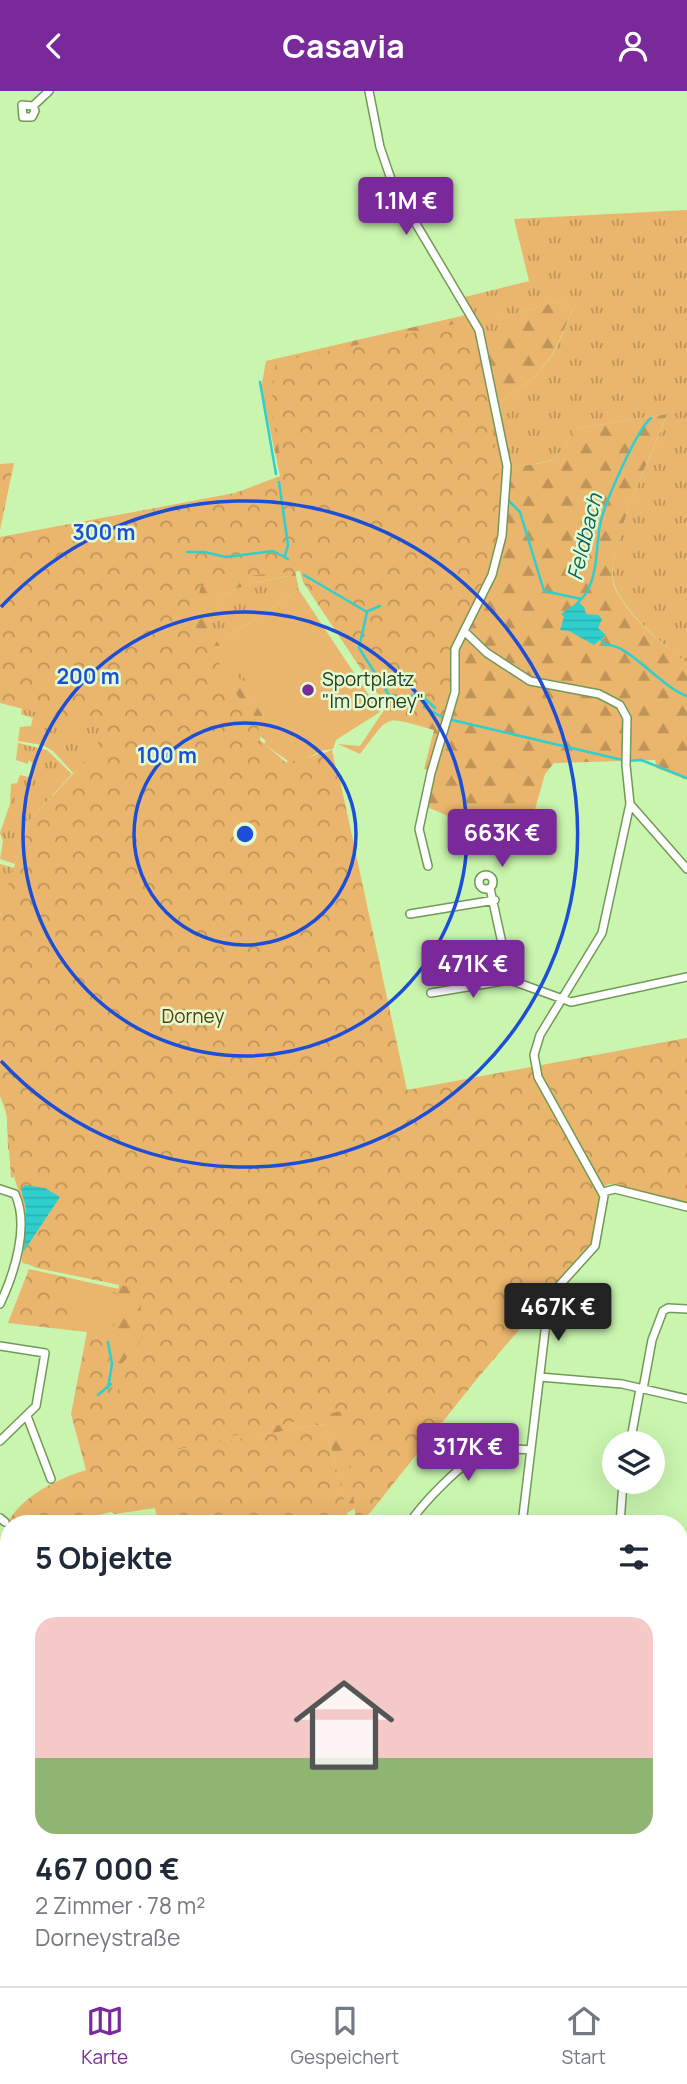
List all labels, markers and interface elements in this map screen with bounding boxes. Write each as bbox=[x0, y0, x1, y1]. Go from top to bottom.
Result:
text: Casavia bbox=[282, 24, 405, 68]
icon: back bbox=[35, 27, 73, 65]
icon: person bbox=[614, 27, 652, 65]
pin: 1.1M € bbox=[349, 177, 463, 237]
text: 1.1M € bbox=[374, 184, 438, 216]
water label: Feldbach bbox=[560, 489, 609, 583]
text: 300 m bbox=[73, 518, 135, 546]
text: 200 m bbox=[56, 662, 120, 690]
place label: Sportplatz "Im Dorney" bbox=[322, 666, 424, 714]
marker: Sportplatz "Im Dorney" bbox=[300, 682, 316, 698]
text: 100 m bbox=[137, 741, 197, 769]
pin: 663K € bbox=[445, 809, 559, 869]
text: 663K € bbox=[464, 816, 540, 848]
centre of rings bbox=[233, 822, 257, 846]
pin: 471K € bbox=[416, 941, 530, 1000]
text: 471K € bbox=[437, 947, 509, 979]
park label: Dorney bbox=[161, 1003, 225, 1029]
pin: 467K € bbox=[501, 1283, 615, 1343]
text: 467K € bbox=[520, 1290, 596, 1322]
pin: 317K € bbox=[411, 1423, 525, 1483]
text: 317K € bbox=[433, 1430, 503, 1462]
map controls bbox=[602, 1431, 665, 1494]
button: layers bbox=[602, 1431, 665, 1494]
text: 5 Objekte bbox=[35, 1537, 173, 1578]
icon: filters bbox=[615, 1538, 653, 1576]
icon: home bbox=[281, 1662, 407, 1788]
text: 467 000 € bbox=[35, 1848, 180, 1889]
text: 2 Zimmer · 78 m² bbox=[35, 1889, 205, 1921]
text: Dorneystraße bbox=[35, 1921, 180, 1953]
tab: Karte bbox=[81, 2002, 128, 2070]
tab: Gespeichert bbox=[291, 2002, 399, 2070]
tab: Start bbox=[561, 2002, 606, 2070]

